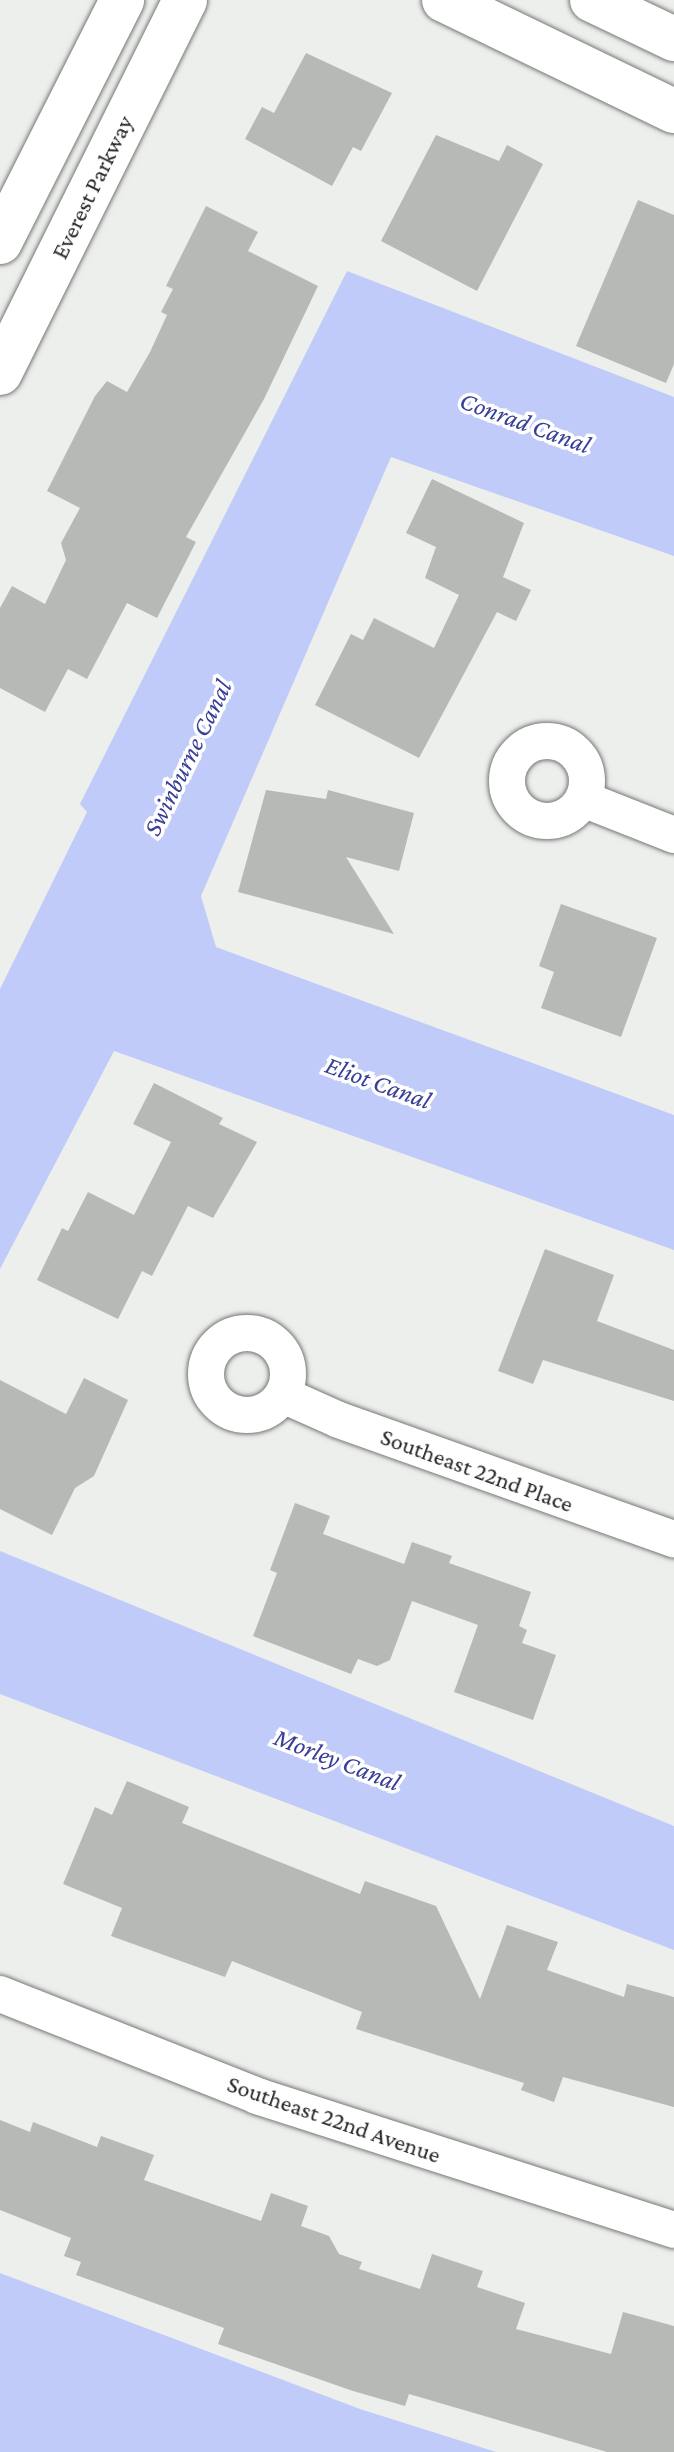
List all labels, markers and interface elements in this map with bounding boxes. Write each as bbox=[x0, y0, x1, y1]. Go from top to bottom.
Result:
street label: Everest Parkway bbox=[45, 111, 139, 263]
water label: Conrad Canal bbox=[456, 385, 594, 461]
water label: Swinburne Canal bbox=[137, 675, 239, 841]
water label: Eliot Canal bbox=[321, 1049, 435, 1117]
street label: Southeast 22nd Place bbox=[377, 1422, 577, 1518]
water label: Morley Canal bbox=[269, 1722, 405, 1798]
street label: Southeast 22nd Avenue bbox=[224, 2069, 444, 2169]

